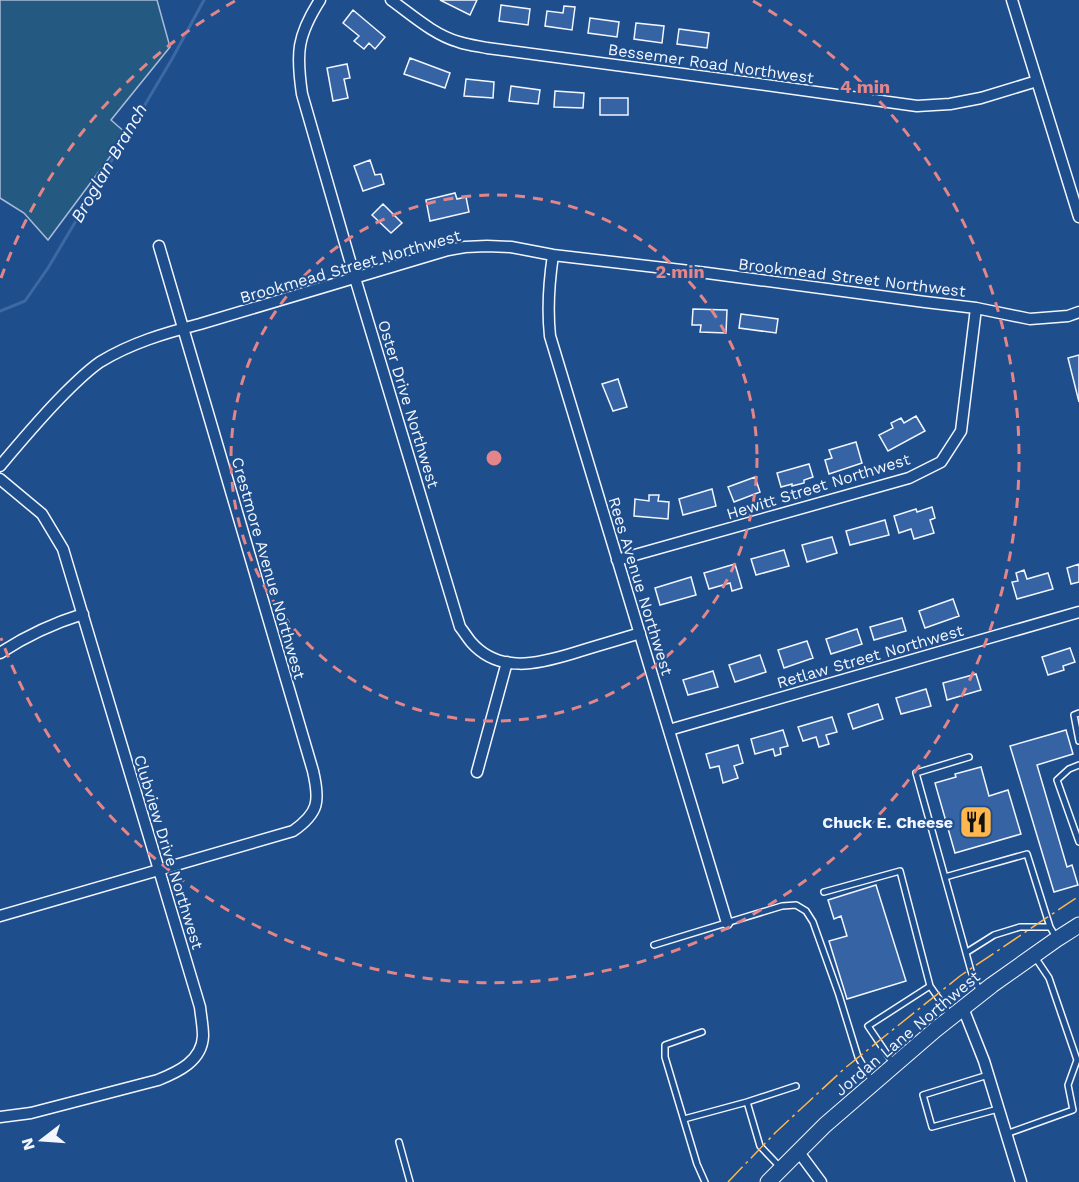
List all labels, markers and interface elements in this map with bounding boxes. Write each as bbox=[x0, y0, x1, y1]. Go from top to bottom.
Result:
street label: Bessemer Road Northwest bbox=[607, 40, 815, 87]
text: 4 min bbox=[840, 76, 890, 97]
water label: Broglan Branch bbox=[66, 100, 151, 226]
street label: Brookmead Street Northwest bbox=[238, 226, 463, 307]
street label: Brookmead Street Northwest bbox=[737, 254, 967, 301]
text: 2 min bbox=[655, 261, 705, 282]
street label: Oster Drive Northwest bbox=[374, 318, 443, 491]
centre of rings bbox=[484, 448, 504, 468]
street label: Hewitt Street Northwest bbox=[724, 449, 913, 523]
street label: Crestmore Avenue Northwest bbox=[228, 455, 309, 682]
street label: Rees Avenue Northwest bbox=[604, 495, 677, 678]
street label: Retlaw Street Northwest bbox=[775, 621, 966, 692]
street label: Clubview Drive Northwest bbox=[130, 753, 207, 952]
restaurant icon: Chuck E. Cheese bbox=[958, 804, 994, 840]
place label: Chuck E. Cheese bbox=[822, 813, 953, 832]
street label: Jordan Lane Northwest bbox=[831, 967, 984, 1100]
north arrow bbox=[12, 1110, 72, 1170]
text: N bbox=[17, 1136, 39, 1153]

